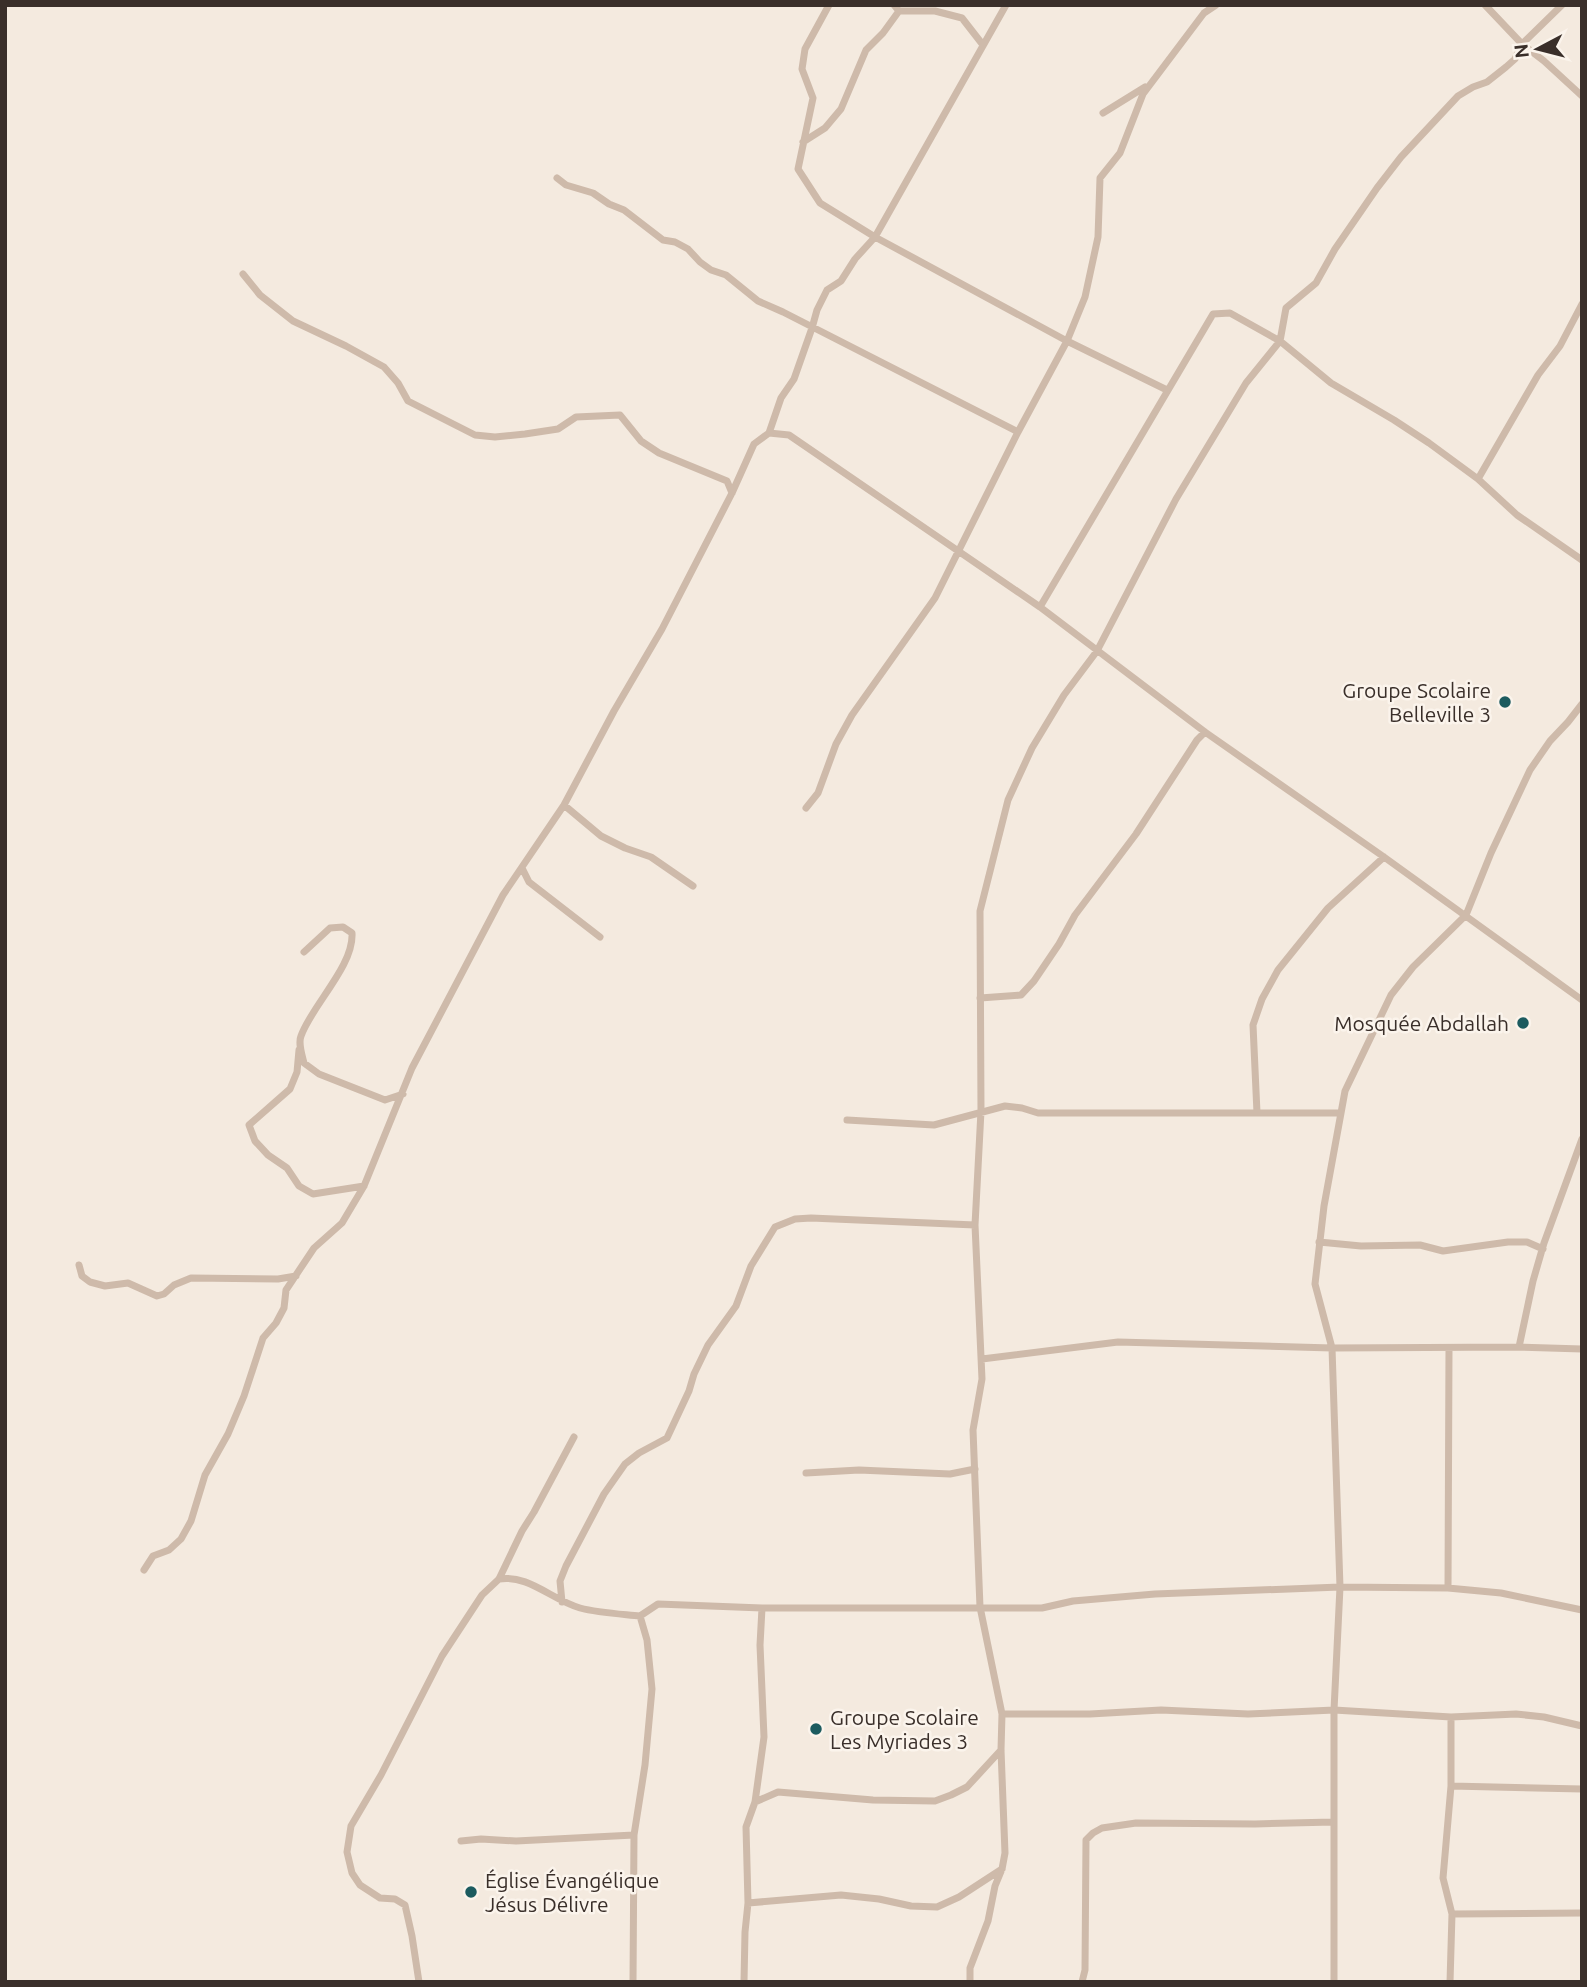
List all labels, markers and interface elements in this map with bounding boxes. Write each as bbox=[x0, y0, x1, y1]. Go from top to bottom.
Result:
north arrow bbox=[1503, 14, 1573, 84]
text: N bbox=[1509, 43, 1533, 59]
place label: Groupe Scolaire Belleville 3 bbox=[1342, 678, 1491, 726]
marker: Groupe Scolaire Belleville 3 bbox=[1497, 694, 1513, 710]
place label: Mosquée Abdallah bbox=[1334, 1011, 1509, 1035]
marker: Mosquée Abdallah bbox=[1515, 1015, 1531, 1031]
place label: Groupe Scolaire Les Myriades 3 bbox=[830, 1705, 979, 1753]
marker: Groupe Scolaire Les Myriades 3 bbox=[808, 1721, 824, 1737]
place label: Église Évangélique Jésus Délivre bbox=[485, 1868, 659, 1916]
marker: Église Évangélique Jésus Délivre bbox=[463, 1884, 479, 1900]

